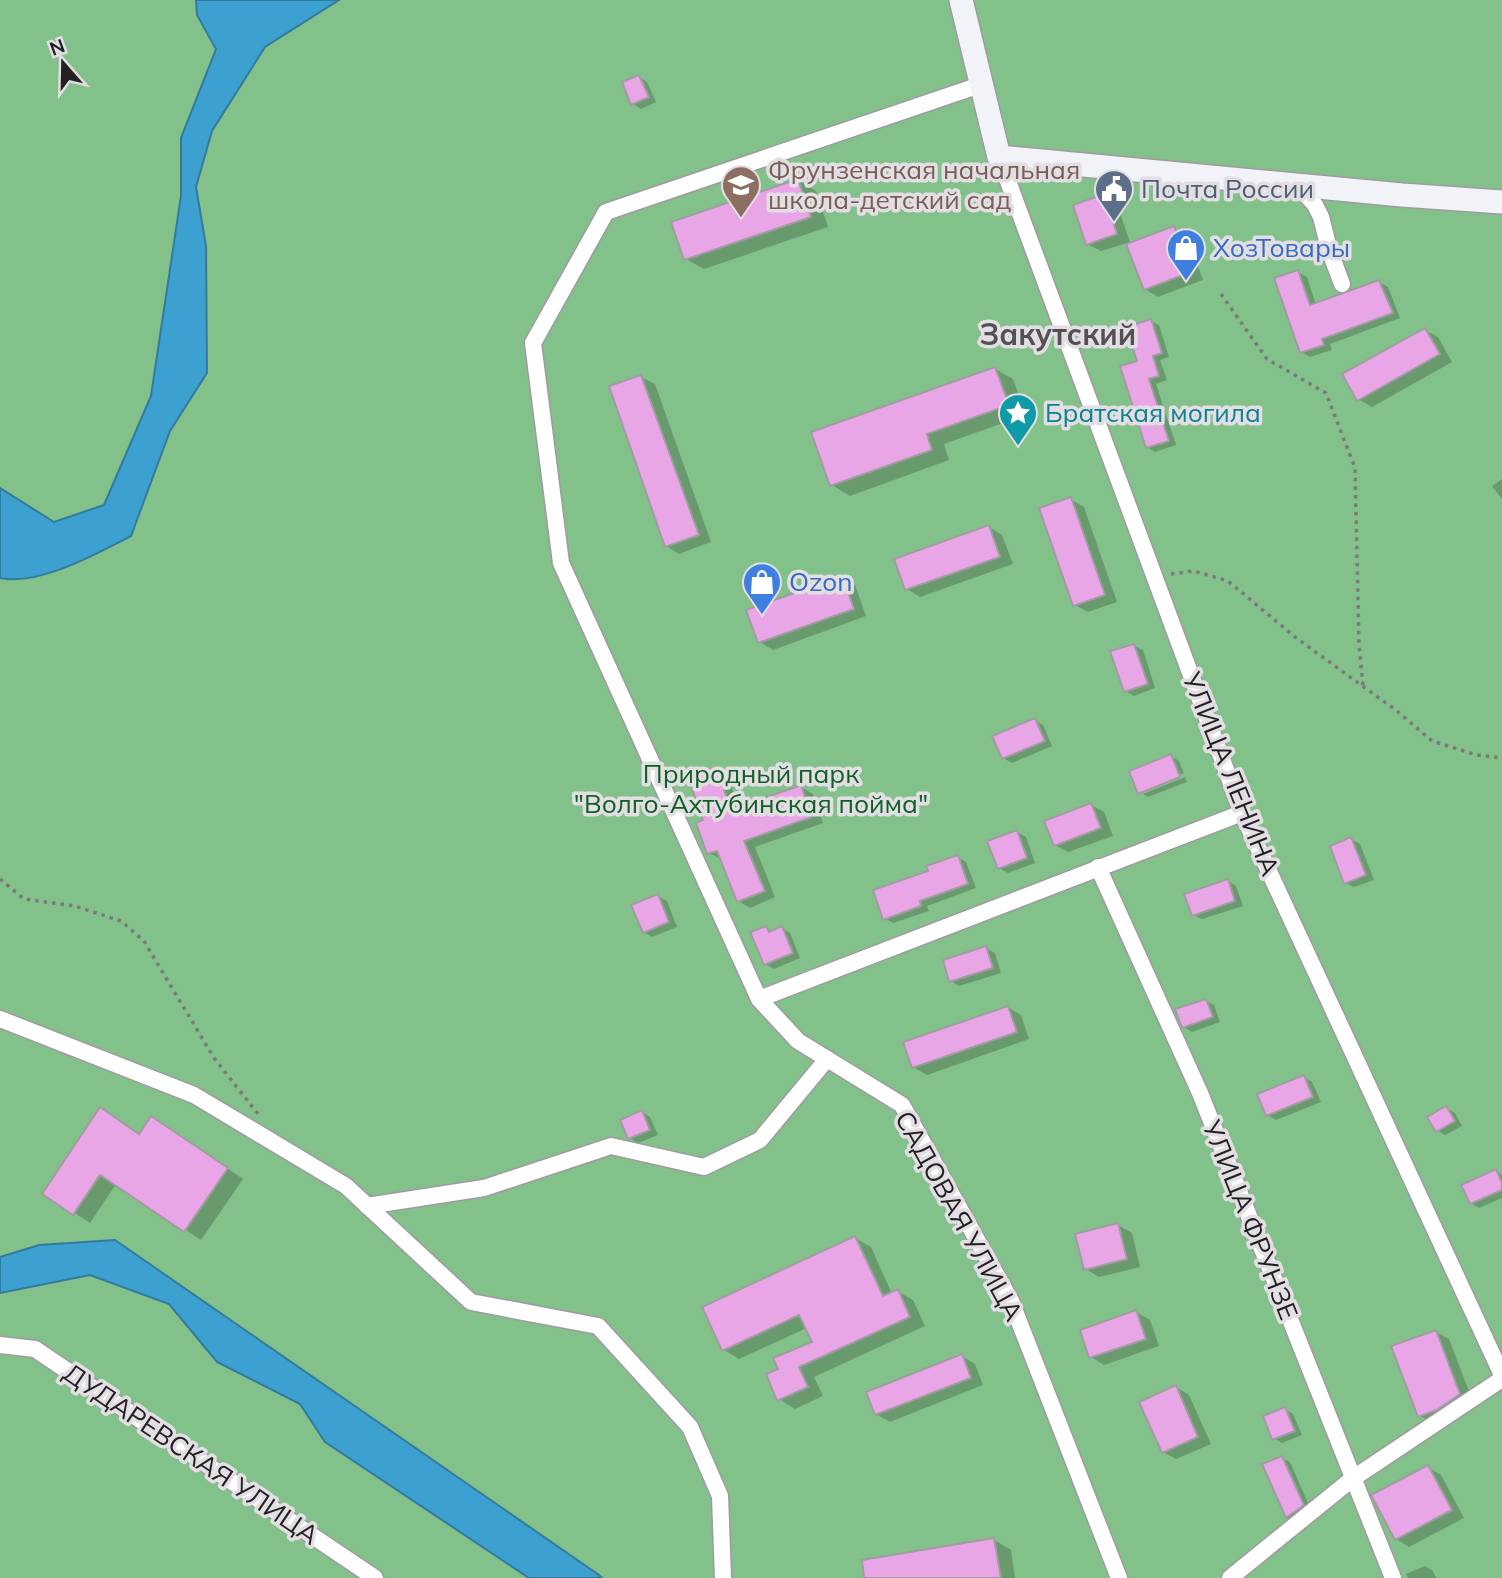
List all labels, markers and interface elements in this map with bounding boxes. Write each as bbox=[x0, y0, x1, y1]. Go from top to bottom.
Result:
north arrow bbox=[28, 28, 98, 98]
text: N bbox=[46, 33, 68, 61]
place label: Фрунзенская начальная школа-детский сад bbox=[768, 153, 1080, 216]
school or university icon: Фрунзенская начальная школа-детский сад bbox=[720, 164, 762, 219]
public building icon: Почта России bbox=[1093, 168, 1135, 223]
place label: Почта России bbox=[1141, 172, 1314, 205]
shop icon: ХозТовары bbox=[1165, 227, 1207, 282]
place label: ХозТовары bbox=[1213, 231, 1350, 264]
district label: Закутский bbox=[980, 315, 1136, 353]
place icon: Братская могила bbox=[997, 392, 1039, 447]
place label: Братская могила bbox=[1045, 396, 1261, 429]
shop icon: Ozon bbox=[741, 561, 783, 616]
place label: Ozon bbox=[789, 565, 852, 598]
street label: УЛИЦА ЛЕНИНА bbox=[1175, 666, 1287, 880]
park label: Природный парк "Волго-Ахтубинская пойма" bbox=[574, 757, 928, 820]
street label: САДОВАЯ УЛИЦА bbox=[888, 1105, 1031, 1327]
street label: УЛИЦА ФРУНЗЕ bbox=[1195, 1114, 1306, 1324]
street label: ДУДАРЕВСКАЯ УЛИЦА bbox=[57, 1356, 325, 1551]

